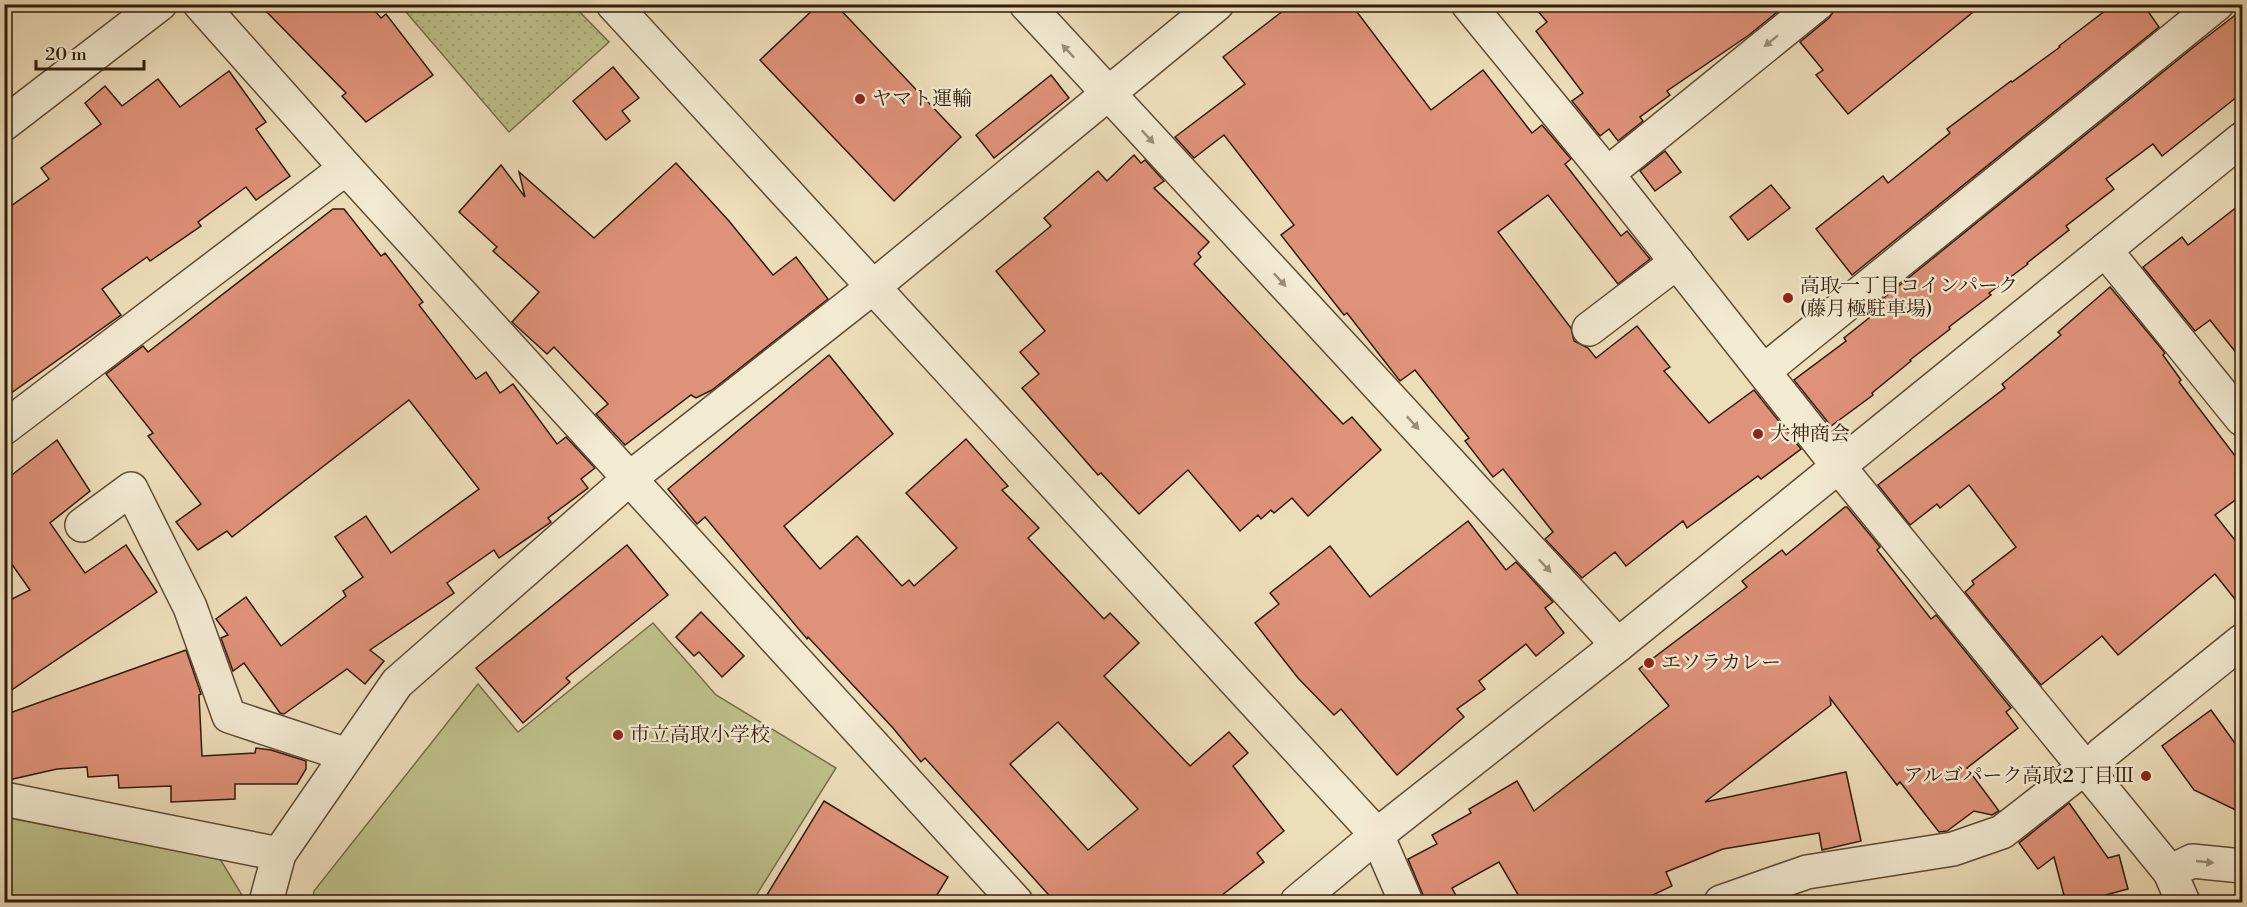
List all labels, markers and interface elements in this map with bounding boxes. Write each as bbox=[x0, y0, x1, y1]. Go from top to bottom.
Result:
scale bar bbox=[36, 33, 144, 71]
one-way arrow bbox=[1764, 35, 1779, 47]
text: 20 m bbox=[45, 43, 87, 66]
one-way arrow bbox=[1061, 43, 1075, 58]
place label: ヤマト運輸 bbox=[872, 87, 972, 112]
marker: ヤマト運輸 bbox=[853, 92, 867, 106]
one-way arrow bbox=[1140, 129, 1154, 143]
one-way arrow bbox=[1273, 272, 1286, 287]
place label: 高取一丁目コインパーク (藤月極駐車場) bbox=[1800, 274, 2018, 322]
marker: 高取一丁目コインパーク (藤月極駐車場) bbox=[1781, 291, 1795, 305]
one-way arrow bbox=[1405, 416, 1419, 430]
place label: 大神商会 bbox=[1770, 422, 1850, 447]
marker: 大神商会 bbox=[1751, 427, 1765, 441]
one-way arrow bbox=[1538, 558, 1551, 573]
place label: エソラカレー bbox=[1661, 651, 1781, 676]
marker: エソラカレー bbox=[1642, 656, 1656, 670]
place label: 市立高取小学校 bbox=[630, 723, 770, 748]
marker: 市立高取小学校 bbox=[611, 728, 625, 742]
place label: アルゴパーク高取2丁目Ⅲ bbox=[1903, 764, 2134, 789]
marker: アルゴパーク高取2丁目Ⅲ bbox=[2139, 769, 2153, 783]
one-way arrow bbox=[2195, 857, 2214, 867]

